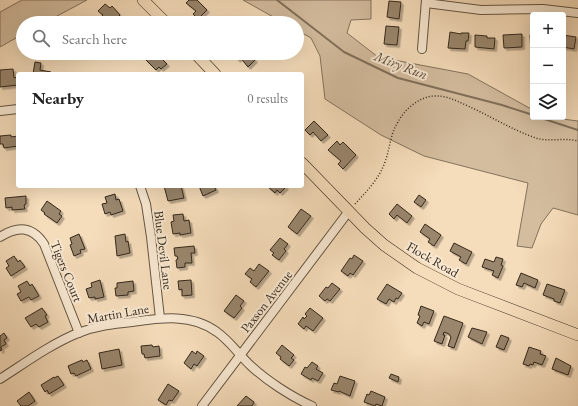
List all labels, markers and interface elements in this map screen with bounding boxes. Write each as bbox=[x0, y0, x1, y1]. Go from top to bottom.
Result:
map controls bbox=[530, 12, 566, 120]
button: + bbox=[530, 12, 566, 48]
search box bbox=[16, 16, 304, 60]
icon: search bbox=[30, 27, 52, 49]
text: Search here bbox=[62, 29, 127, 48]
water label: Miry Run bbox=[371, 46, 430, 83]
button: − bbox=[530, 48, 566, 84]
button: layers bbox=[530, 84, 566, 120]
text: Nearby bbox=[32, 87, 84, 109]
text: 0 results bbox=[247, 90, 288, 107]
street label: Blue Devil Lane bbox=[150, 210, 177, 291]
street label: Tigers Court bbox=[47, 238, 87, 304]
street label: Flock Road bbox=[404, 238, 462, 281]
street label: Paxson Avenue bbox=[237, 267, 296, 336]
street label: Martin Lane bbox=[86, 300, 150, 327]

